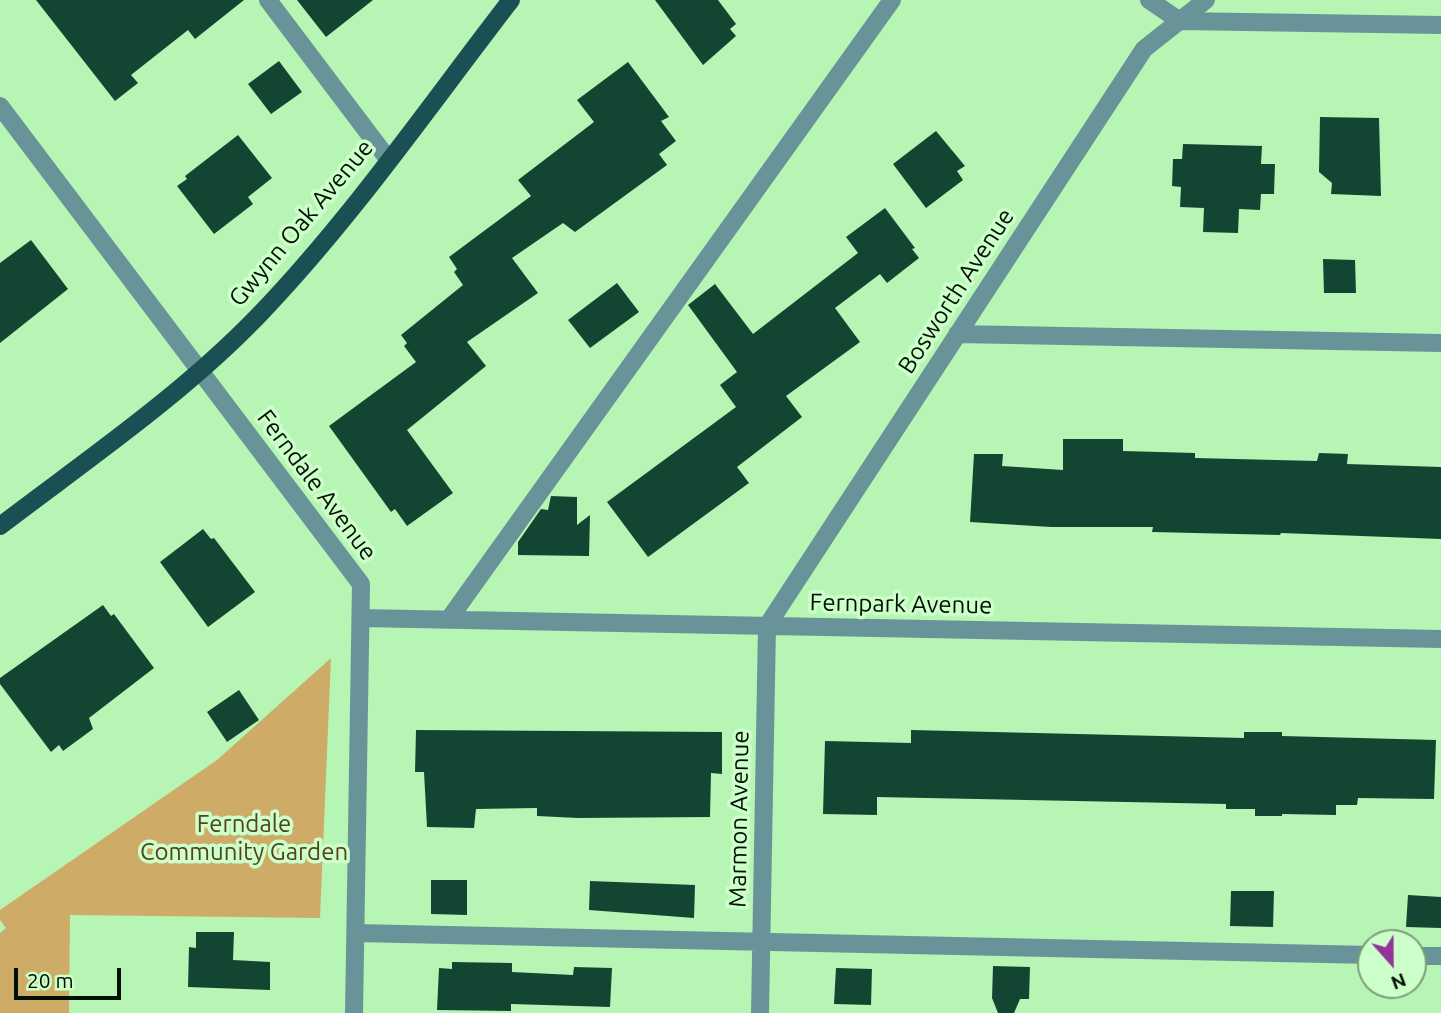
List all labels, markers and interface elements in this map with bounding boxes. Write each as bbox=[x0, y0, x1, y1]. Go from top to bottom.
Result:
street label: Gwynn Oak Avenue bbox=[223, 134, 379, 312]
street label: Bosworth Avenue bbox=[892, 203, 1020, 379]
street label: Ferndale Avenue bbox=[251, 404, 383, 566]
street label: Fernpark Avenue bbox=[809, 588, 993, 620]
street label: Marmon Avenue bbox=[723, 730, 755, 908]
park label: Ferndale Community Garden bbox=[140, 810, 348, 866]
north arrow bbox=[1357, 929, 1427, 999]
scale bar bbox=[18, 954, 124, 998]
text: 20 m bbox=[27, 968, 74, 992]
text: N bbox=[1388, 969, 1409, 995]

